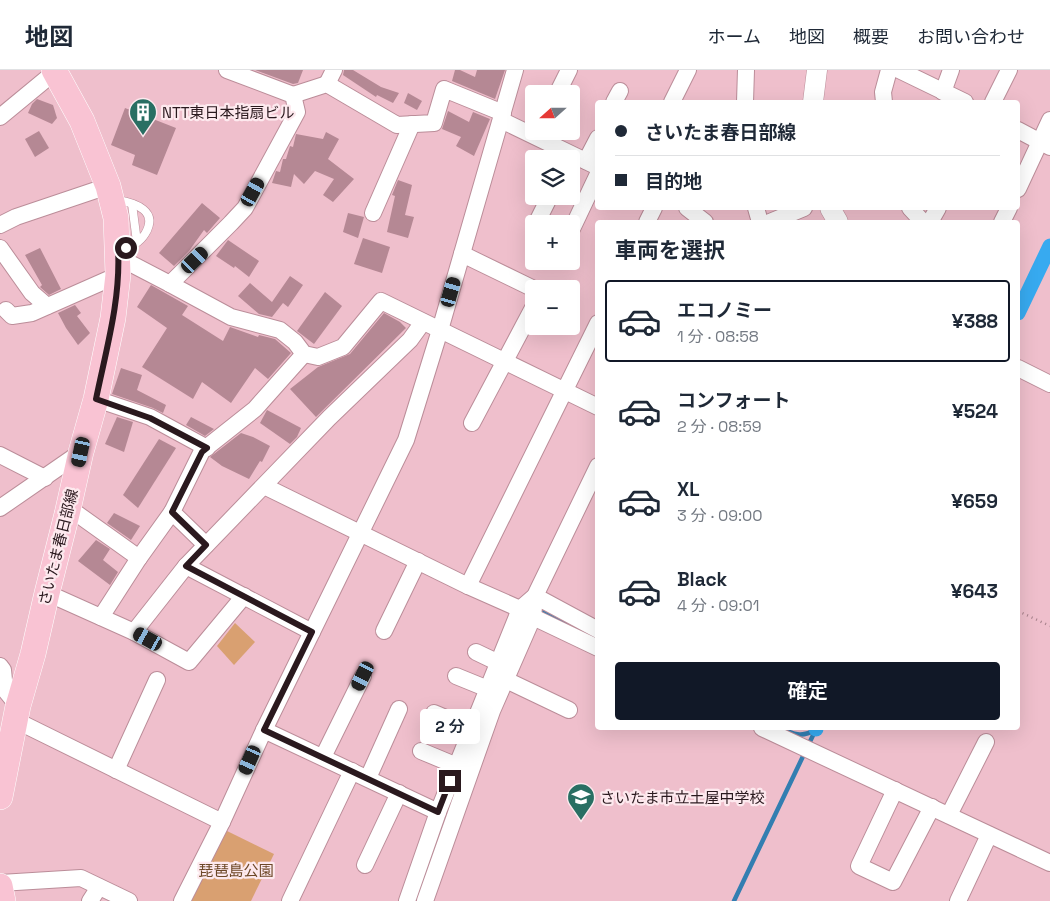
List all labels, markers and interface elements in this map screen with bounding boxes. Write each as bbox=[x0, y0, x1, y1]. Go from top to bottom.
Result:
text: 地図 bbox=[25, 21, 73, 52]
text: ホーム bbox=[708, 25, 761, 48]
text: 地図 bbox=[789, 25, 825, 48]
text: 概要 bbox=[853, 25, 889, 48]
text: お問い合わせ bbox=[917, 25, 1025, 48]
north arrow bbox=[525, 85, 580, 140]
map controls bbox=[525, 85, 580, 335]
building icon: NTT東日本指扇ビル bbox=[128, 97, 158, 136]
place label: NTT東日本指扇ビル bbox=[162, 103, 295, 122]
text: さいたま春日部線 bbox=[645, 120, 796, 145]
button: layers bbox=[525, 150, 580, 205]
text: 目的地 bbox=[645, 169, 702, 194]
car bbox=[239, 175, 266, 209]
button: + bbox=[525, 215, 580, 270]
text: 車両を選択 bbox=[615, 236, 725, 264]
route start bbox=[115, 237, 137, 259]
car bbox=[178, 244, 211, 276]
car bbox=[439, 276, 462, 308]
button: − bbox=[525, 280, 580, 335]
text: エコノミー bbox=[677, 298, 772, 323]
icon: car bbox=[617, 299, 662, 344]
text: ¥388 bbox=[952, 309, 998, 334]
text: 1 分 · 08:58 bbox=[677, 326, 759, 347]
text: コンフォート bbox=[677, 388, 790, 413]
icon: car bbox=[617, 389, 662, 434]
text: ¥524 bbox=[952, 399, 998, 424]
text: 2 分 · 08:59 bbox=[677, 416, 762, 437]
car bbox=[70, 436, 91, 468]
text: XL bbox=[677, 477, 700, 502]
icon: car bbox=[617, 479, 662, 524]
street label: さいたま春日部線 bbox=[34, 487, 82, 607]
text: ¥659 bbox=[951, 489, 998, 514]
text: 3 分 · 09:00 bbox=[677, 505, 763, 526]
text: Black bbox=[677, 567, 727, 592]
icon: car bbox=[617, 569, 662, 614]
text: ¥643 bbox=[951, 579, 998, 604]
text: 4 分 · 09:01 bbox=[677, 595, 759, 616]
car bbox=[131, 625, 164, 653]
car bbox=[349, 659, 376, 693]
button: 確定 bbox=[615, 662, 1000, 720]
callout: 2 分 bbox=[420, 708, 480, 744]
text: 2 分 bbox=[435, 716, 465, 737]
car bbox=[237, 743, 262, 777]
route end bbox=[439, 770, 461, 792]
school or university icon: さいたま市立土屋中学校 bbox=[566, 782, 596, 821]
place label: さいたま市立土屋中学校 bbox=[600, 788, 765, 807]
park label: 琵琶島公園 bbox=[198, 861, 274, 880]

